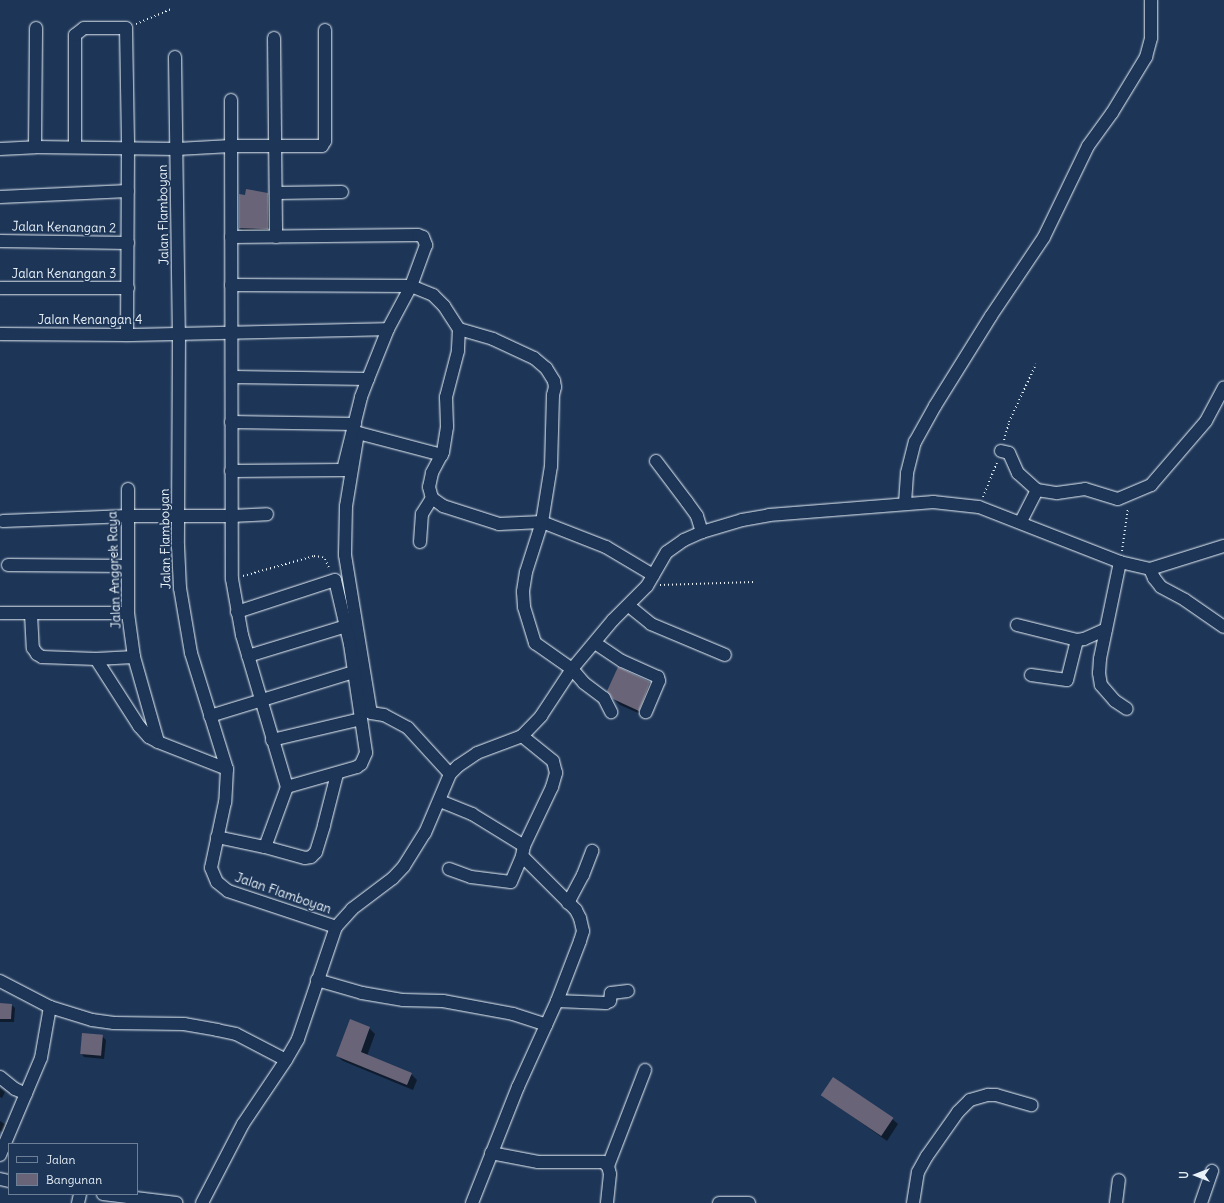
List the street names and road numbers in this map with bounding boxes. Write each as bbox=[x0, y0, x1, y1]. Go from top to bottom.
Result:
street label: Jalan Flamboyan bbox=[155, 164, 173, 266]
street label: Jalan Kenangan 2 bbox=[12, 219, 116, 237]
street label: Jalan Kenangan 3 bbox=[12, 266, 116, 282]
street label: Jalan Kenangan 4 bbox=[38, 312, 142, 328]
street label: Jalan Flamboyan bbox=[157, 488, 175, 590]
street label: Jalan Anggrek Raya bbox=[105, 511, 125, 629]
street label: Jalan Flamboyan bbox=[233, 870, 333, 918]

